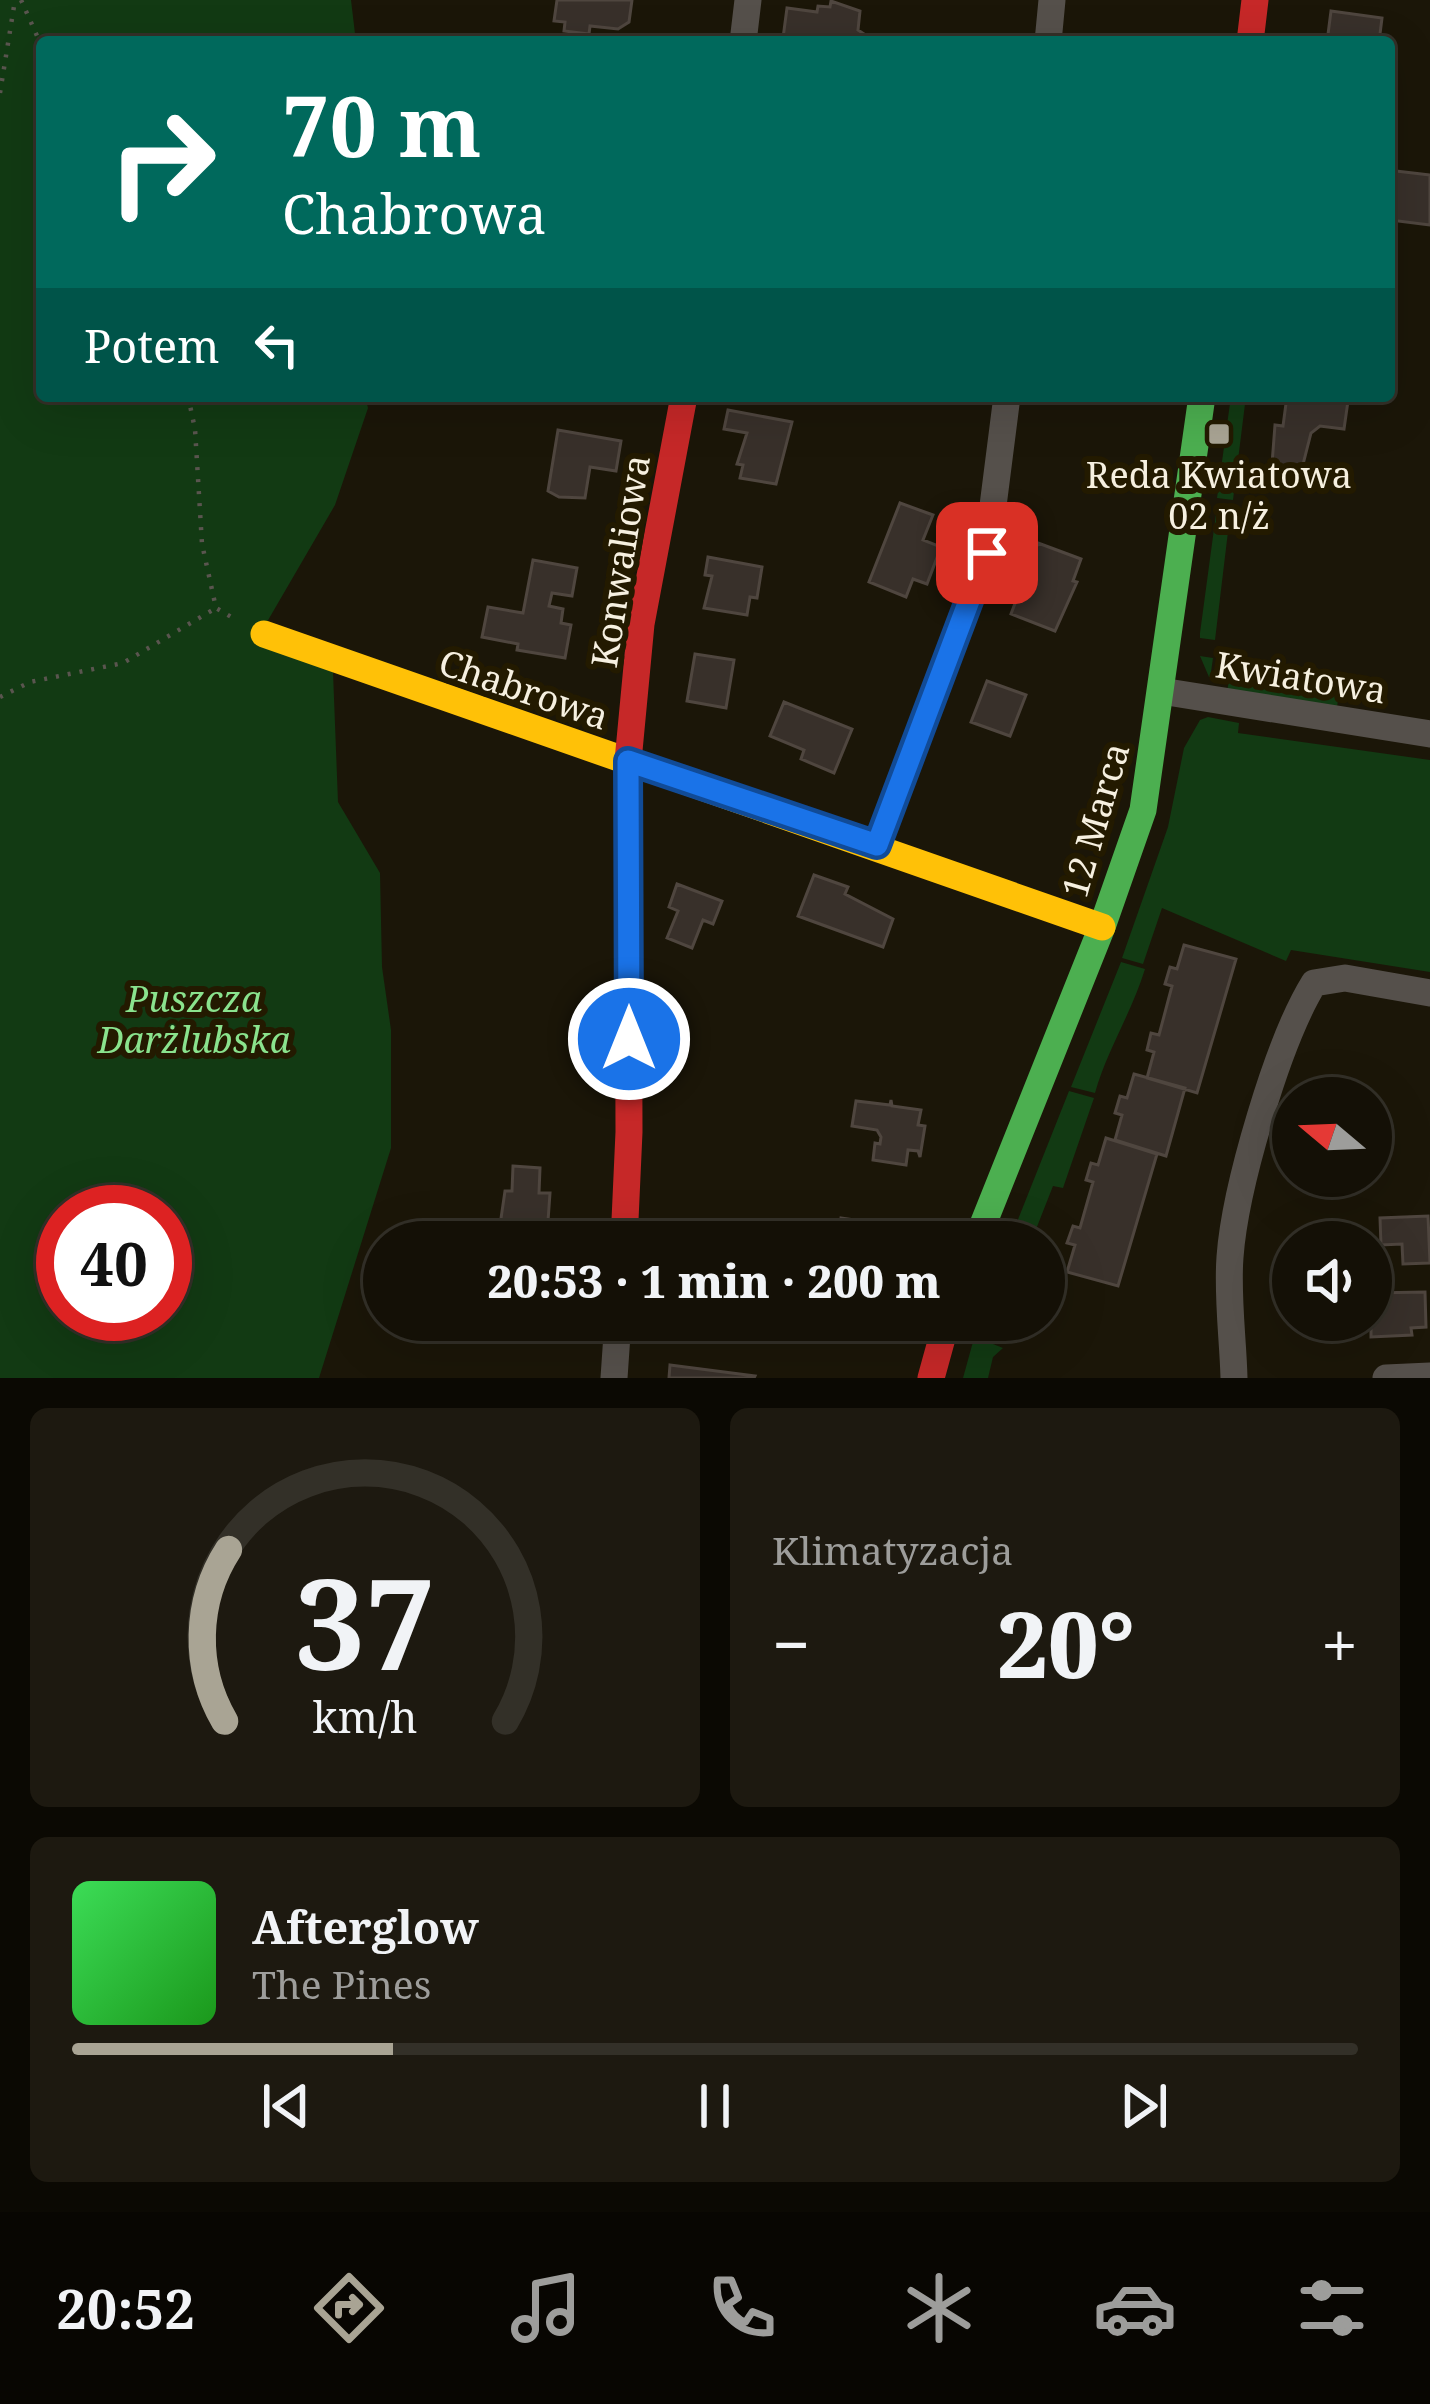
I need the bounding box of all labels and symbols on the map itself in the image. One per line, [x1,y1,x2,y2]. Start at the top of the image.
marker: Reda Kwiatowa 02 n/ż [1206,421,1232,447]
place label: Reda Kwiatowa 02 n/ż [1086,450,1352,540]
street label: Konwaliowa [579,451,661,671]
pin [936,502,1038,604]
street label: Chabrowa [433,637,615,741]
street label: Kwiatowa [1212,639,1390,715]
street label: 12 Marca [1050,737,1140,903]
park label: Puszcza Darżlubska [97,974,291,1064]
position arrow [566,976,692,1102]
north arrow [1272,1077,1392,1197]
speed limit sign: 40 [36,1185,192,1341]

